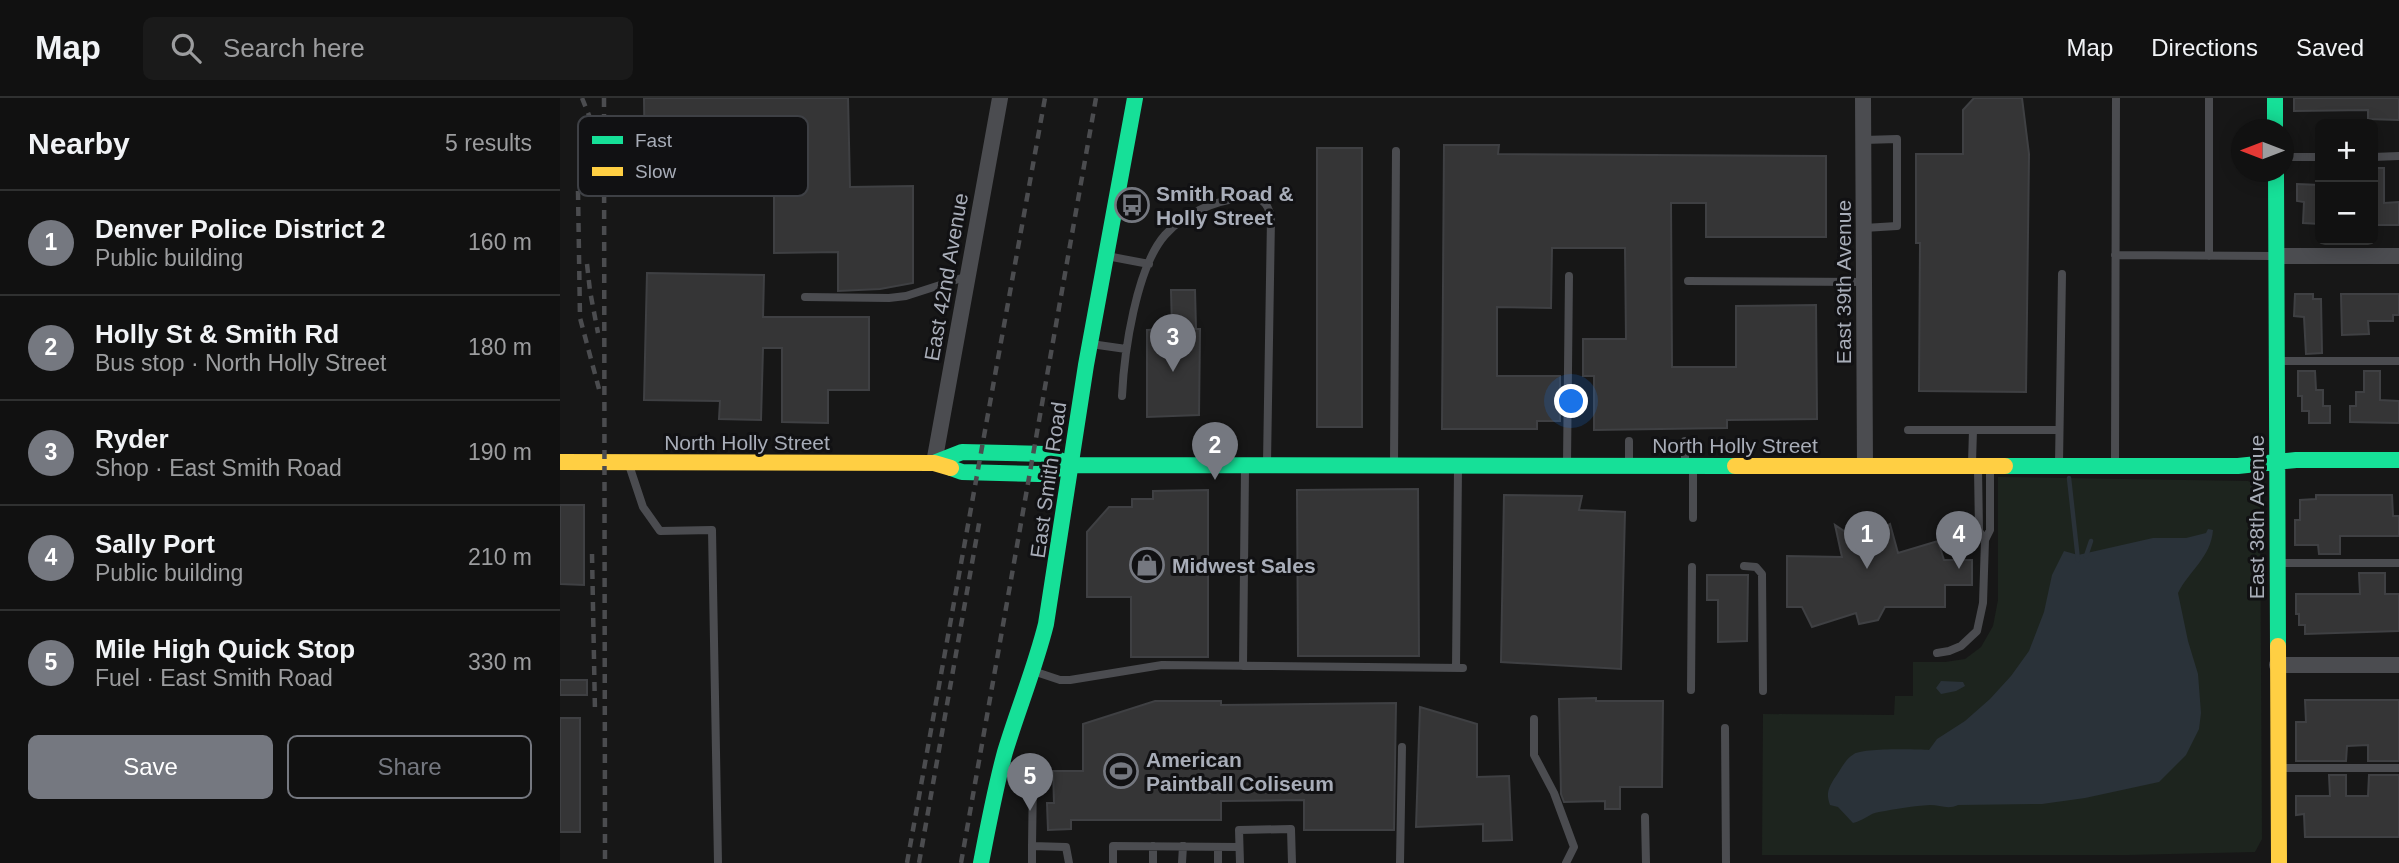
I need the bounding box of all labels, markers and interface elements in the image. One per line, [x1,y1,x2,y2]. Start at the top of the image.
search box [143,17,633,80]
text: Map [35,29,101,66]
icon: search [167,29,205,67]
text: Search here [223,33,365,63]
text: Map [2067,34,2113,61]
text: Directions [2151,34,2258,61]
text: Saved [2296,34,2364,61]
legend [578,116,808,196]
north arrow [2231,119,2294,182]
map controls [2315,119,2378,245]
button: + [2315,119,2378,182]
text: Nearby [28,127,130,160]
text: 5 results [445,130,532,156]
text: Fast [635,130,673,151]
text: Slow [635,161,676,182]
place label: Smith Road & Holly Street [1156,182,1294,229]
button: − [2315,182,2378,245]
bus stop icon: Smith Road & Holly Street [1113,186,1151,224]
street label: East 42nd Avenue [920,191,972,363]
street label: East 39th Avenue [1832,200,1855,364]
text: Denver Police District 2 [95,214,385,244]
text: 1 [45,229,57,255]
text: 160 m [468,229,532,255]
text: Public building [95,245,243,271]
pin: 3 [1150,314,1196,372]
text: Holly St & Smith Rd [95,319,339,349]
text: 2 [45,334,57,360]
text: 180 m [468,334,532,360]
text: Bus stop · North Holly Street [95,350,386,376]
your location [1554,384,1588,418]
street label: East Smith Road [1026,400,1070,560]
pin: 2 [1192,422,1238,480]
text: Ryder [95,424,169,454]
street label: North Holly Street [664,431,830,454]
street label: North Holly Street [1652,434,1818,457]
street label: East 38th Avenue [2245,435,2268,599]
text: 3 [45,439,57,465]
text: 190 m [468,439,532,465]
text: Shop · East Smith Road [95,455,342,481]
pin: 1 [1844,511,1890,569]
pin: 4 [1936,511,1982,569]
text: Sally Port [95,529,215,559]
text: 4 [45,544,57,570]
text: 210 m [468,544,532,570]
shop icon: Midwest Sales [1128,546,1166,584]
place label: Midwest Sales [1172,554,1316,577]
text: Public building [95,560,243,586]
text: Mile High Quick Stop [95,634,355,664]
text: 5 [45,649,57,675]
text: 330 m [468,649,532,675]
text: Fuel · East Smith Road [95,665,333,691]
button: Save [28,735,273,799]
button: Share [287,735,532,799]
place label: American Paintball Coliseum [1146,748,1334,795]
sports icon: American Paintball Coliseum [1102,752,1140,790]
pin: 5 [1007,753,1053,811]

